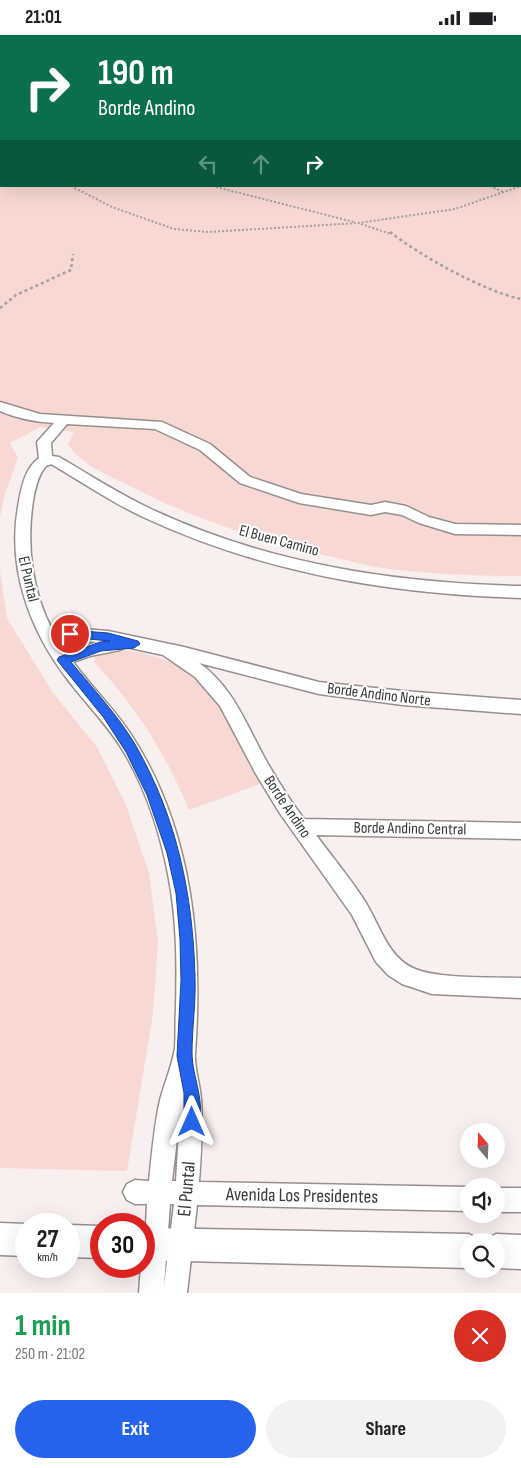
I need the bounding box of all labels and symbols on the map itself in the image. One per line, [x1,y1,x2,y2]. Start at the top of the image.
street label: El Buen Camino [237,521,321,561]
street label: El Puntal [14,554,42,604]
pin [49,613,91,655]
street label: Borde Andino Norte [326,679,432,711]
street label: Borde Andino [259,772,315,842]
street label: Borde Andino Central [353,819,467,839]
position arrow [165,1095,217,1147]
north arrow [460,1123,505,1167]
street label: El Puntal [173,1161,201,1217]
street label: Avenida Los Presidentes [225,1183,379,1209]
speed limit sign: 30 [90,1213,155,1278]

